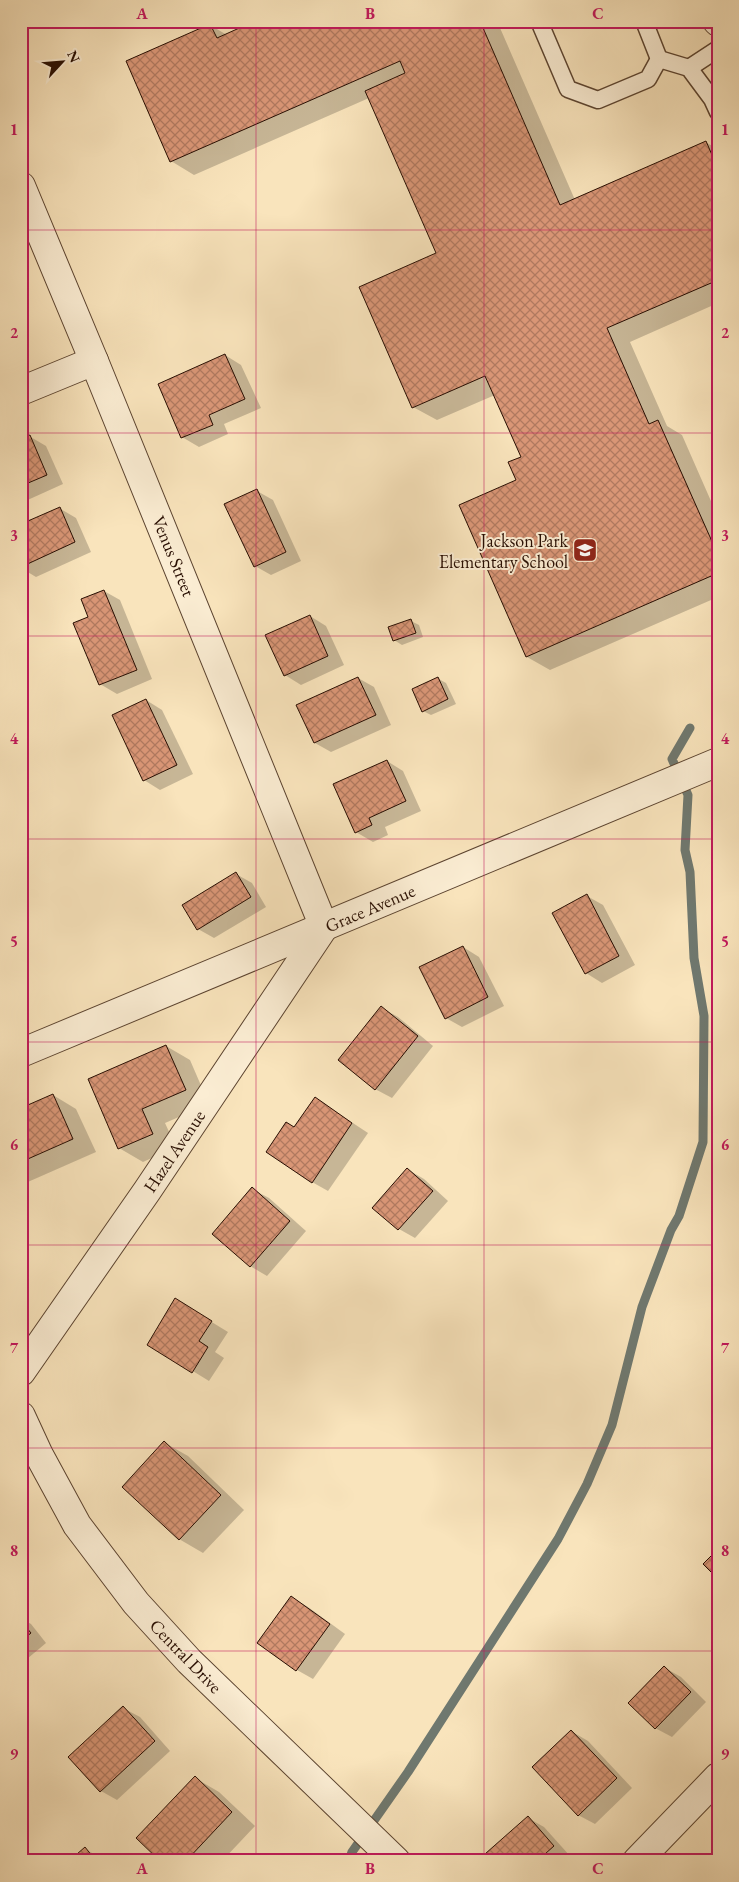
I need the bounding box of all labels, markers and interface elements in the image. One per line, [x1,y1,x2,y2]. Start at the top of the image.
text: A [135,3,148,24]
text: B [365,3,375,24]
text: C [592,3,604,24]
north arrow [38,38,88,88]
text: N [63,47,85,66]
text: 1 [10,119,18,140]
text: 1 [721,119,729,140]
text: 2 [10,322,19,343]
text: 2 [721,322,730,343]
street label: Venus Street [147,512,201,600]
text: 3 [10,525,18,546]
text: 3 [721,525,729,546]
place label: Jackson Park Elementary School [439,529,569,573]
school or university icon: Jackson Park Elementary School [572,537,598,563]
text: 4 [10,728,19,749]
text: 4 [721,728,730,749]
street label: Grace Avenue [322,879,418,937]
text: 5 [10,931,18,952]
text: 5 [721,931,729,952]
street label: Hazel Avenue [138,1105,210,1197]
text: 6 [10,1134,19,1155]
text: 6 [721,1134,730,1155]
text: 7 [10,1337,19,1358]
text: 7 [721,1337,730,1358]
text: 8 [10,1540,18,1561]
text: 8 [721,1540,729,1561]
street label: Central Drive [145,1614,227,1698]
text: 9 [10,1743,19,1764]
text: 9 [721,1743,730,1764]
text: A [135,1858,148,1879]
text: B [365,1858,375,1879]
text: C [592,1858,604,1879]

